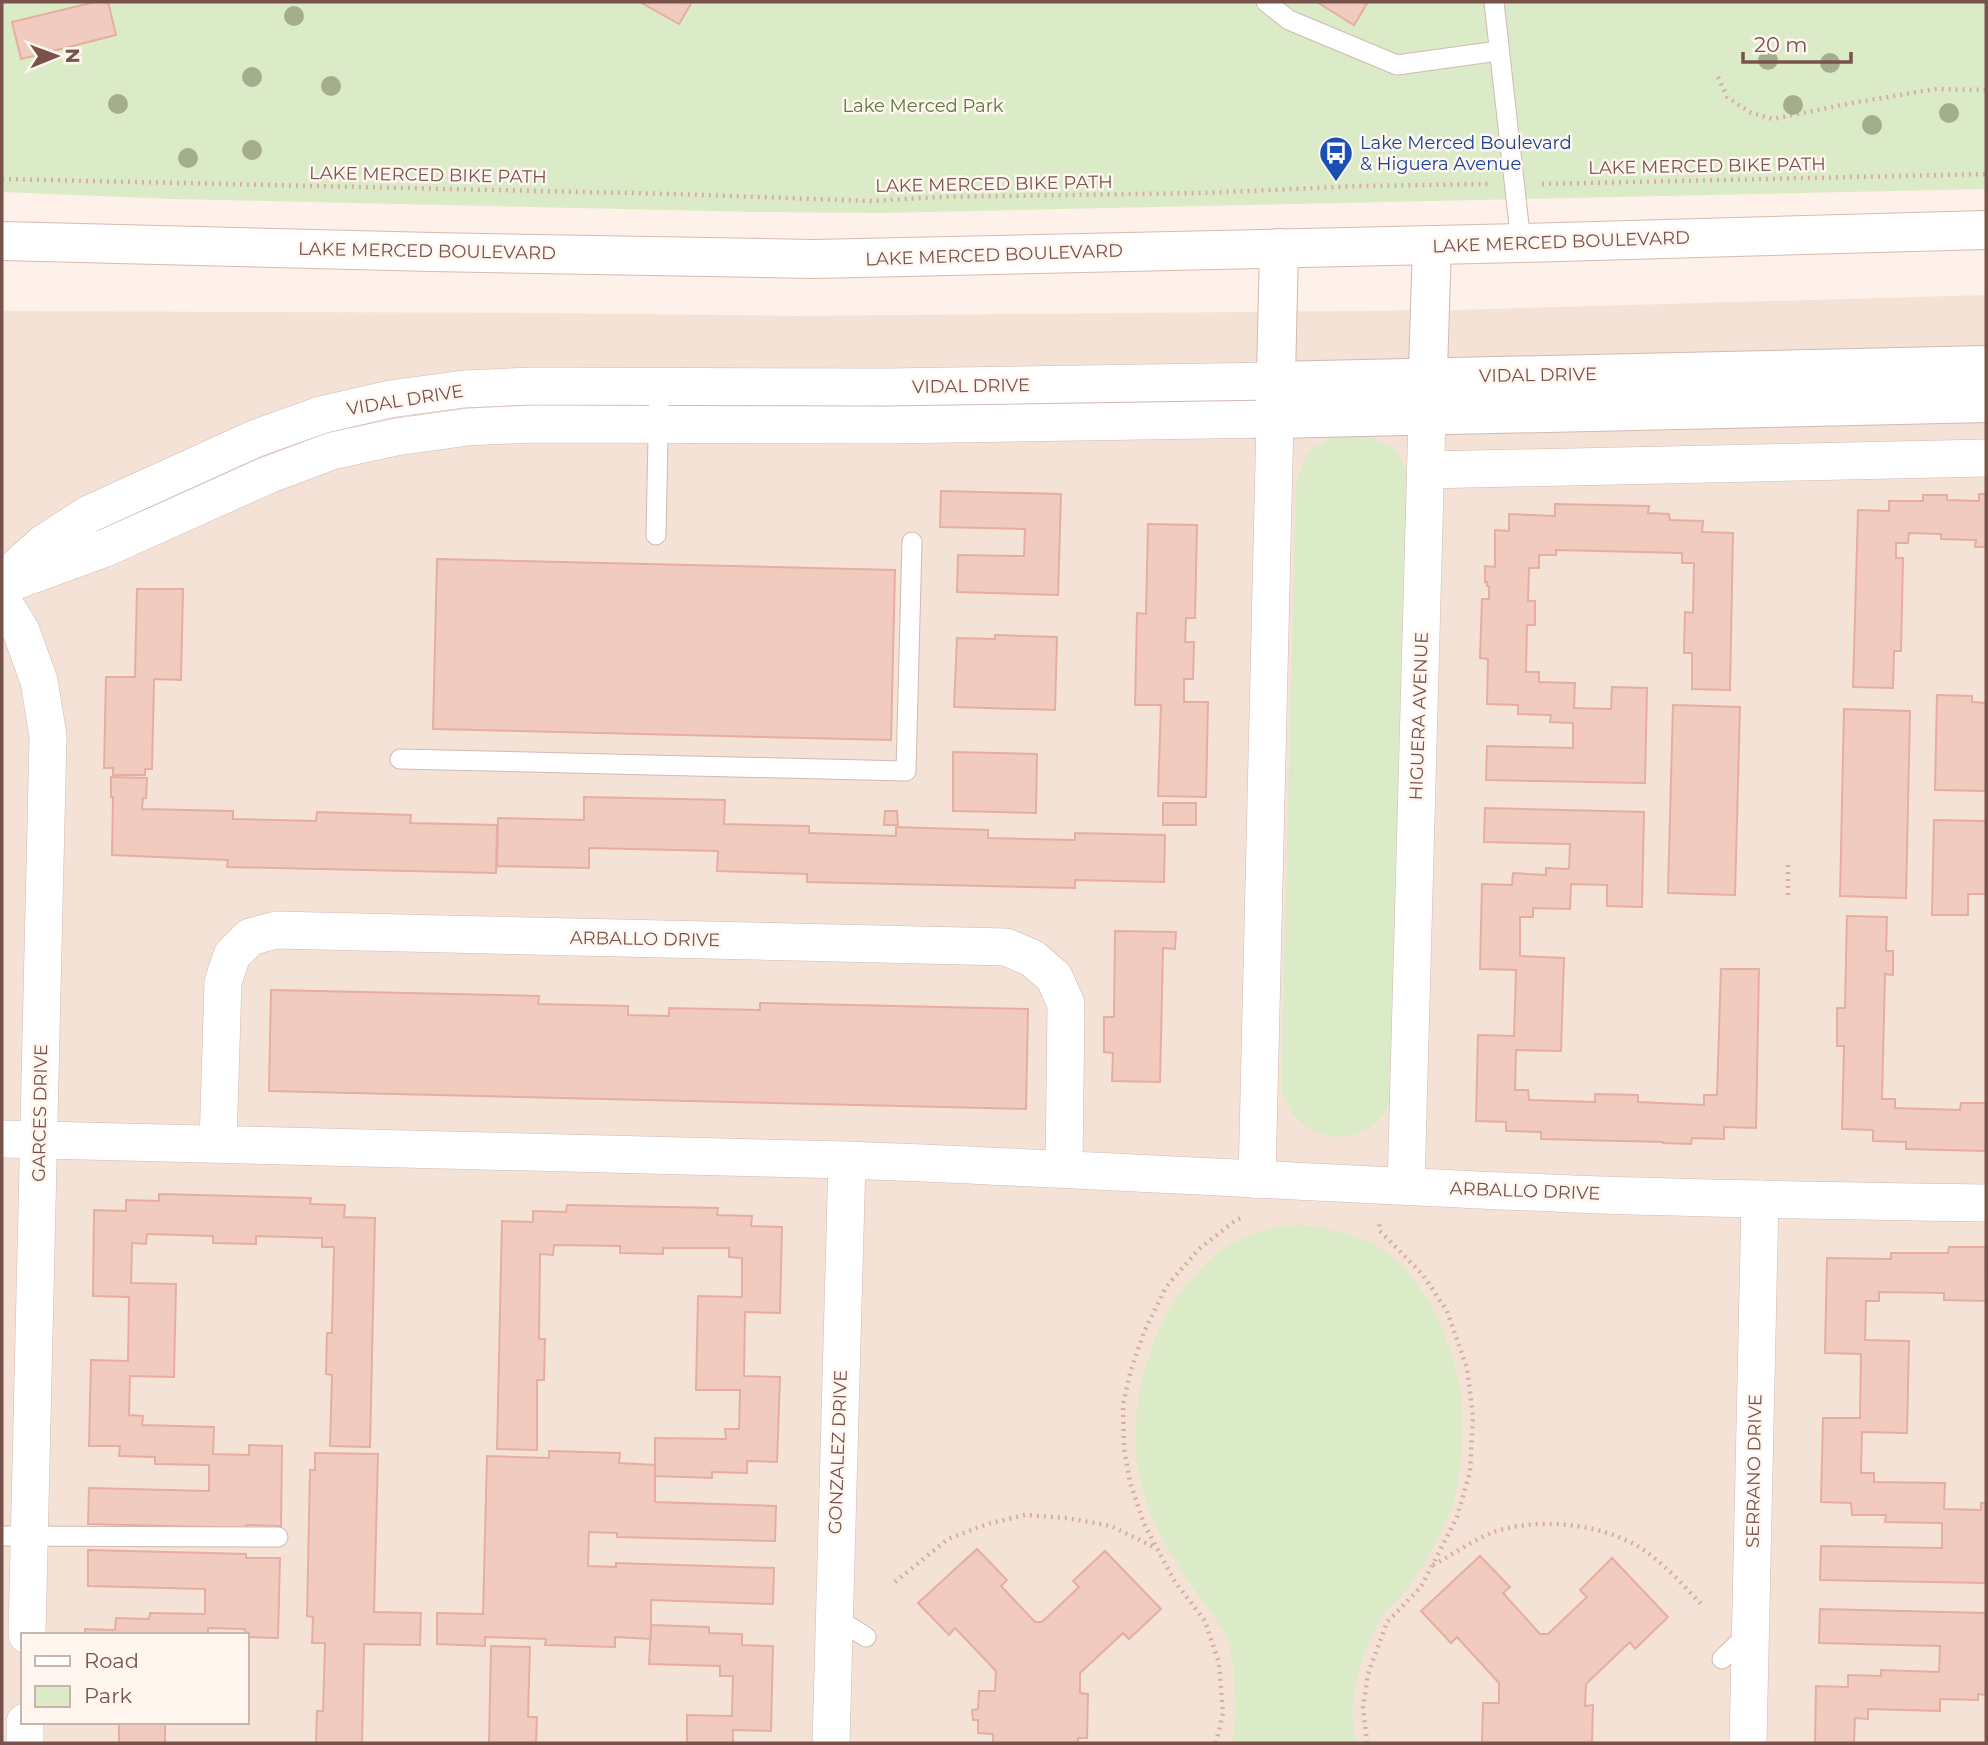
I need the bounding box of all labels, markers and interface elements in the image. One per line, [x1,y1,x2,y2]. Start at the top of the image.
north arrow [21,21,91,91]
scale bar [1743,21,1852,65]
text: 20 m [1754,32,1808,57]
text: N [61,48,84,64]
park label: Lake Merced Park [842,95,1004,117]
place label: Lake Merced Boulevard & Higuera Avenue [1360,132,1572,175]
bus stop icon: Lake Merced Boulevard & Higuera Avenue [1317,134,1355,183]
street label: LAKE MERCED BIKE PATH [1588,153,1826,179]
street label: LAKE MERCED BIKE PATH [309,162,547,188]
street label: LAKE MERCED BIKE PATH [875,171,1113,197]
street label: LAKE MERCED BOULEVARD [1432,227,1690,257]
street label: LAKE MERCED BOULEVARD [298,238,556,264]
street label: LAKE MERCED BOULEVARD [865,240,1123,270]
street label: VIDAL DRIVE [1479,363,1597,387]
street label: VIDAL DRIVE [912,374,1030,398]
street label: VIDAL DRIVE [345,380,465,420]
street label: HIGUERA AVENUE [1405,631,1433,801]
street label: ARBALLO DRIVE [570,927,720,951]
street label: GARCES DRIVE [28,1044,52,1182]
street label: ARBALLO DRIVE [1449,1177,1601,1205]
street label: GONZALEZ DRIVE [824,1369,852,1535]
street label: SERRANO DRIVE [1742,1394,1766,1548]
legend [21,1633,248,1724]
text: Road [84,1648,139,1673]
text: Park [84,1683,132,1708]

